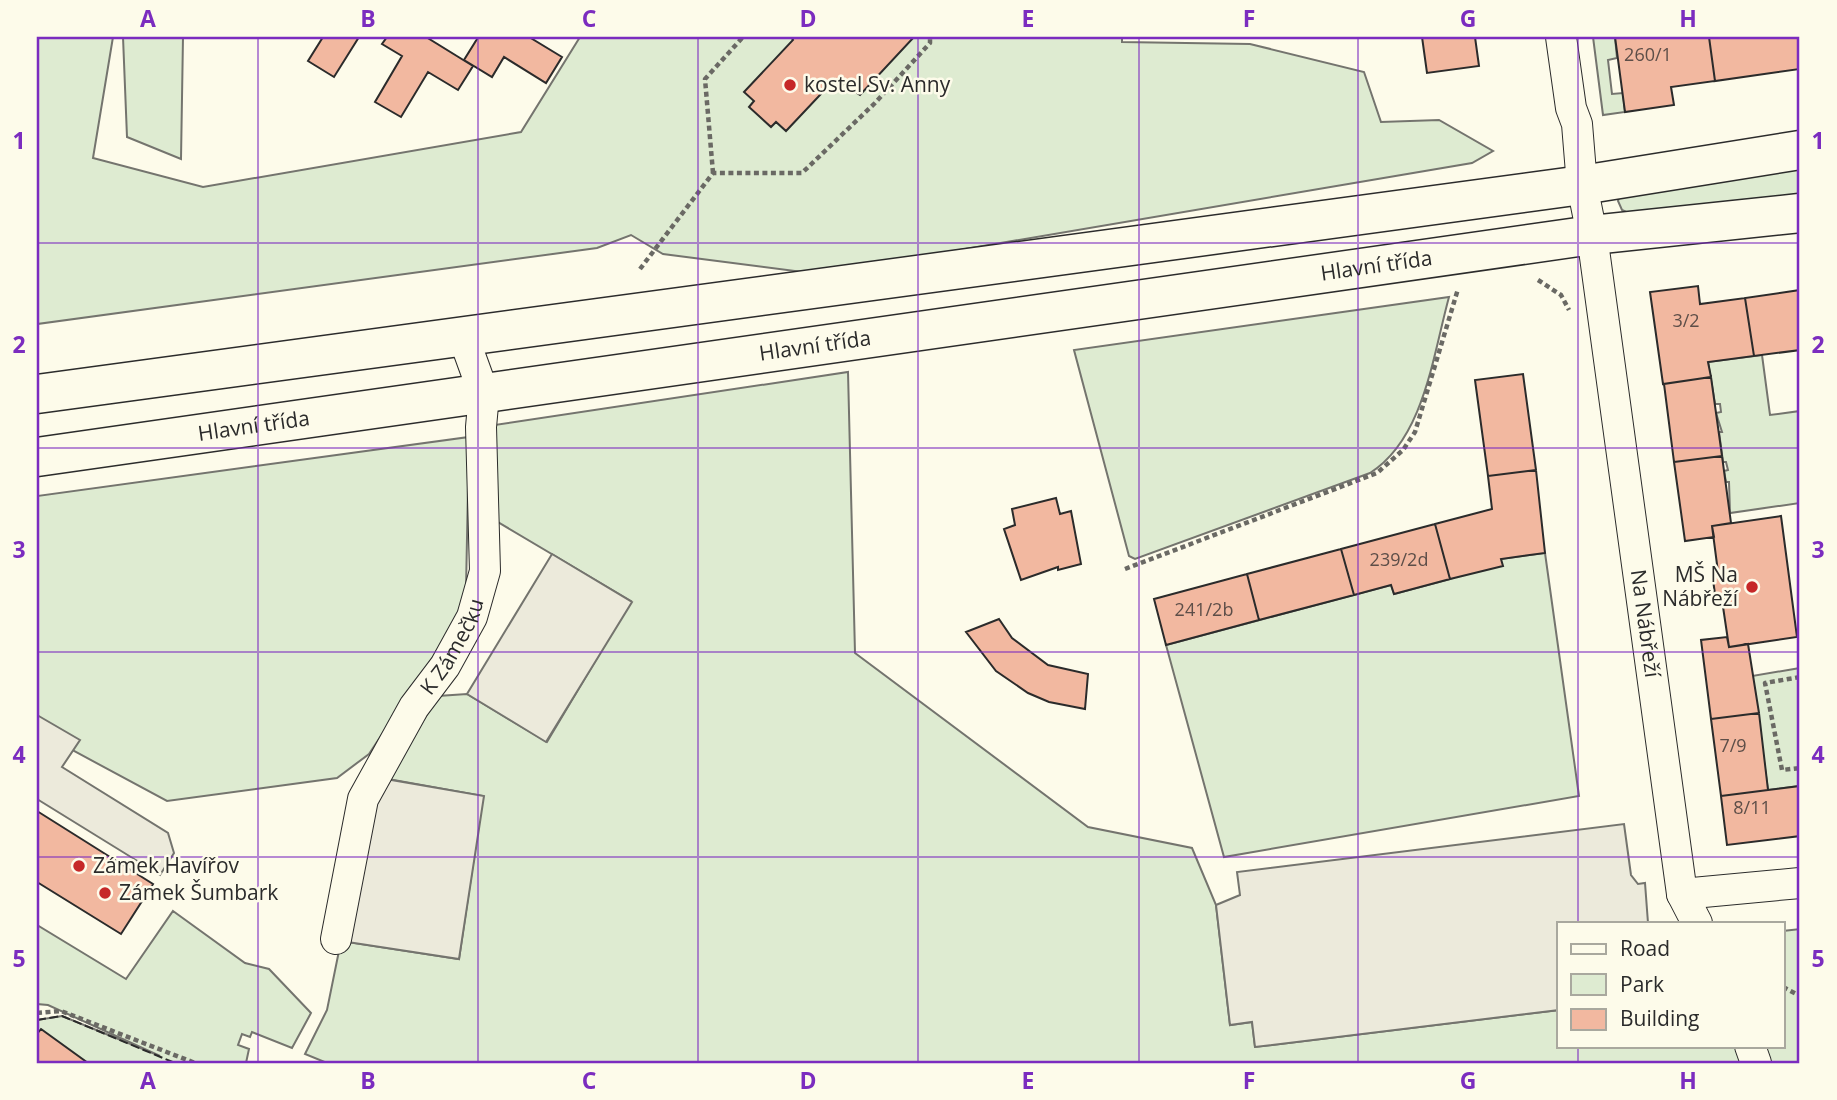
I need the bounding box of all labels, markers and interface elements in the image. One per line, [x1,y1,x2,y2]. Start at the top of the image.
text: A [140,2,156,34]
text: B [360,2,376,34]
text: C [582,2,596,34]
text: D [799,2,817,34]
text: E [1022,2,1034,34]
text: F [1243,2,1255,34]
text: G [1460,2,1476,34]
text: H [1679,2,1697,34]
house number: 260/1 [1624,42,1672,66]
place label: kostel Sv. Anny [804,70,951,98]
marker: kostel Sv. Anny [782,77,798,93]
text: 1 [12,124,26,156]
text: 1 [1811,124,1825,156]
street label: Hlavní třída [1319,243,1434,287]
house number: 3/2 [1672,308,1700,332]
street label: Hlavní třída [757,323,873,367]
text: 2 [12,328,26,360]
text: 2 [1811,328,1825,360]
street label: Hlavní třída [196,403,311,447]
text: 3 [12,533,26,565]
text: 3 [1811,533,1825,565]
house number: 239/2d [1370,547,1428,571]
place label: MŠ Na Nábřeží [1662,560,1739,612]
street label: Na Nábřeží [1625,567,1667,680]
marker: MŠ Na Nábřeží [1744,579,1760,595]
street label: K Zámečku [413,595,490,700]
house number: 241/2b [1175,597,1233,621]
house number: 7/9 [1719,733,1747,757]
text: 4 [12,738,26,770]
text: 4 [1811,738,1825,770]
house number: 8/11 [1733,795,1771,819]
place label: Zámek Havířov [93,851,240,879]
marker: Zámek Havířov [71,858,87,874]
place label: Zámek Šumbark [119,878,278,906]
marker: Zámek Šumbark [97,885,113,901]
legend [1557,922,1784,1048]
text: Road [1620,934,1670,962]
text: 5 [12,942,26,974]
text: 5 [1811,942,1825,974]
text: Park [1620,970,1664,998]
text: Building [1620,1004,1699,1032]
text: A [140,1064,156,1096]
text: B [360,1064,376,1096]
text: C [582,1064,596,1096]
text: D [799,1064,817,1096]
text: E [1022,1064,1034,1096]
text: F [1243,1064,1255,1096]
text: G [1460,1064,1476,1096]
text: H [1679,1064,1697,1096]

